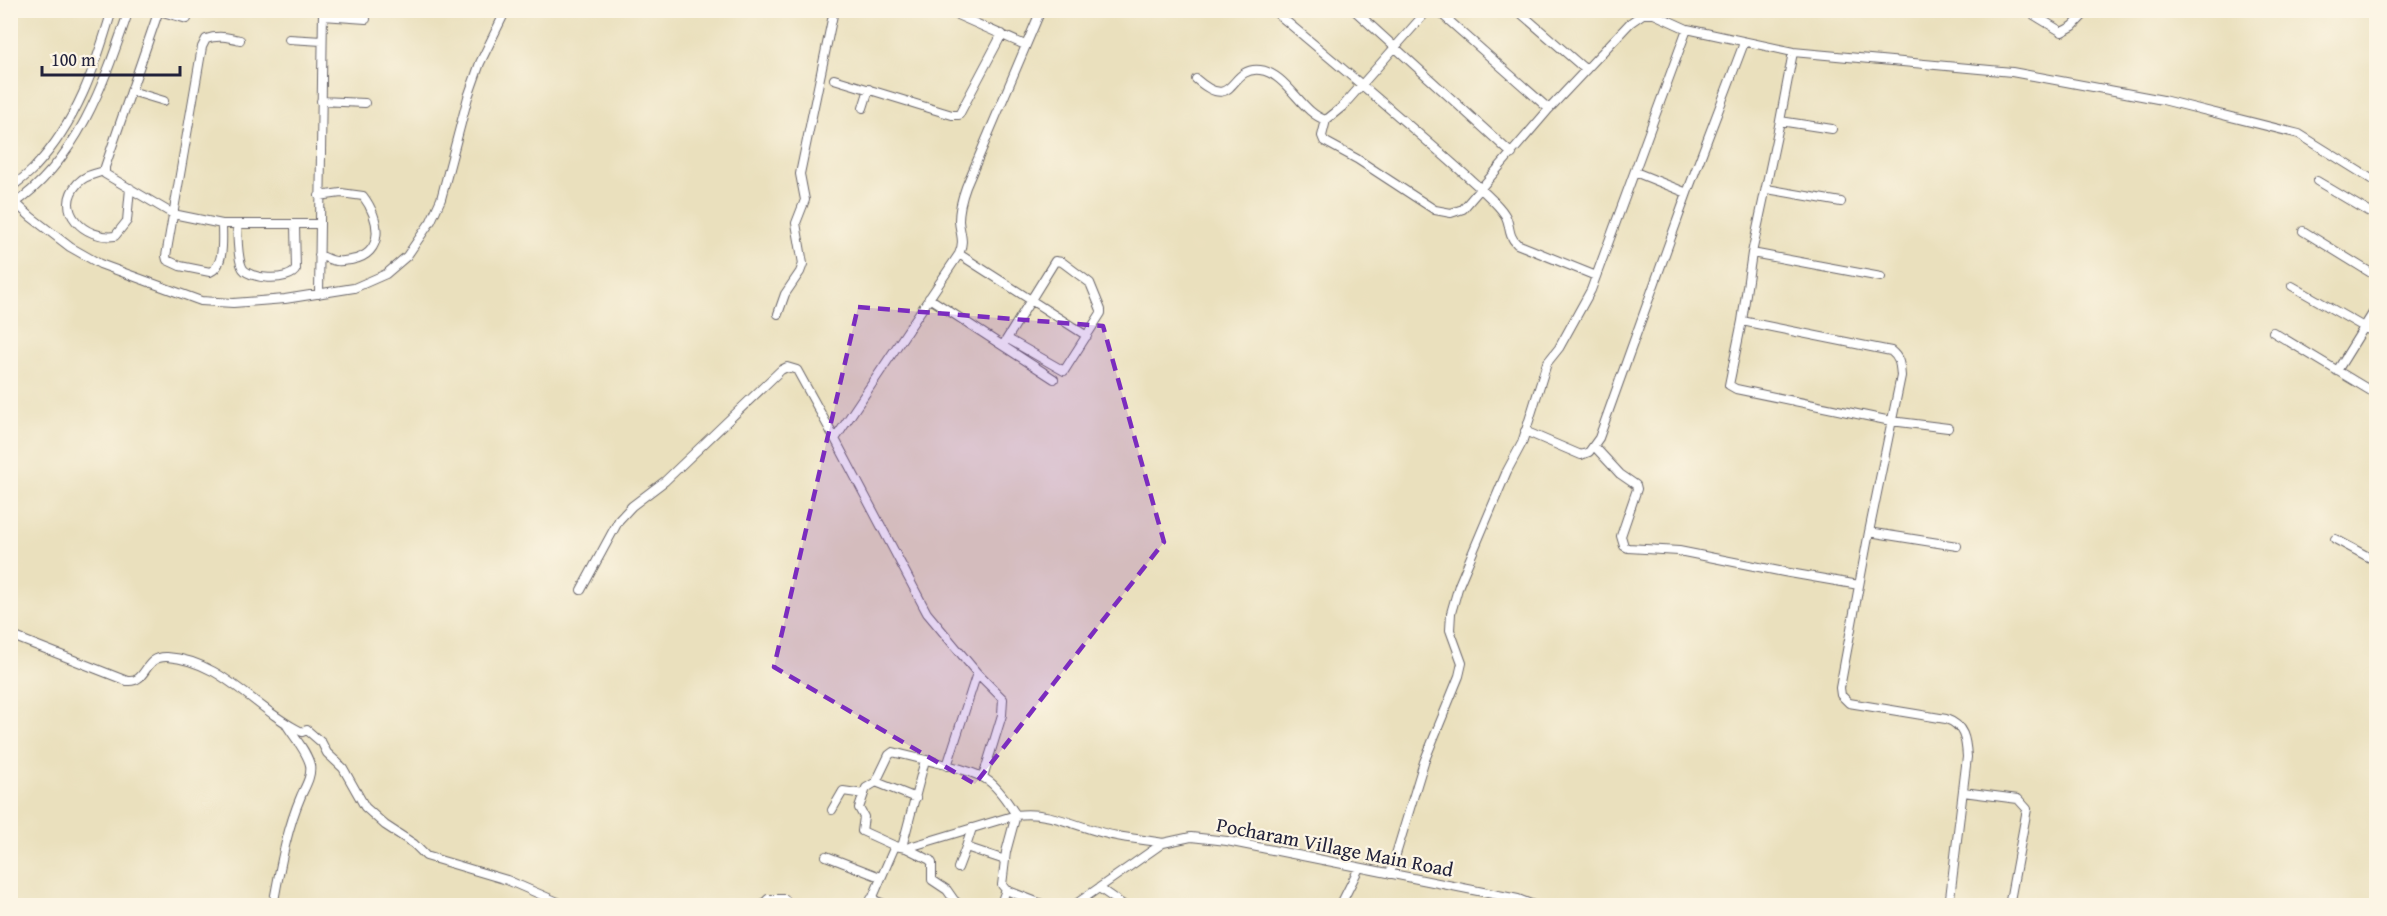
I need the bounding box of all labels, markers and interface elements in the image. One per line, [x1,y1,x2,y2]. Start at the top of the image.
scale bar [42,39,180,77]
text: 100 m [51,46,96,73]
street label: Pocharam Village Main Road [1214,809,1456,884]

